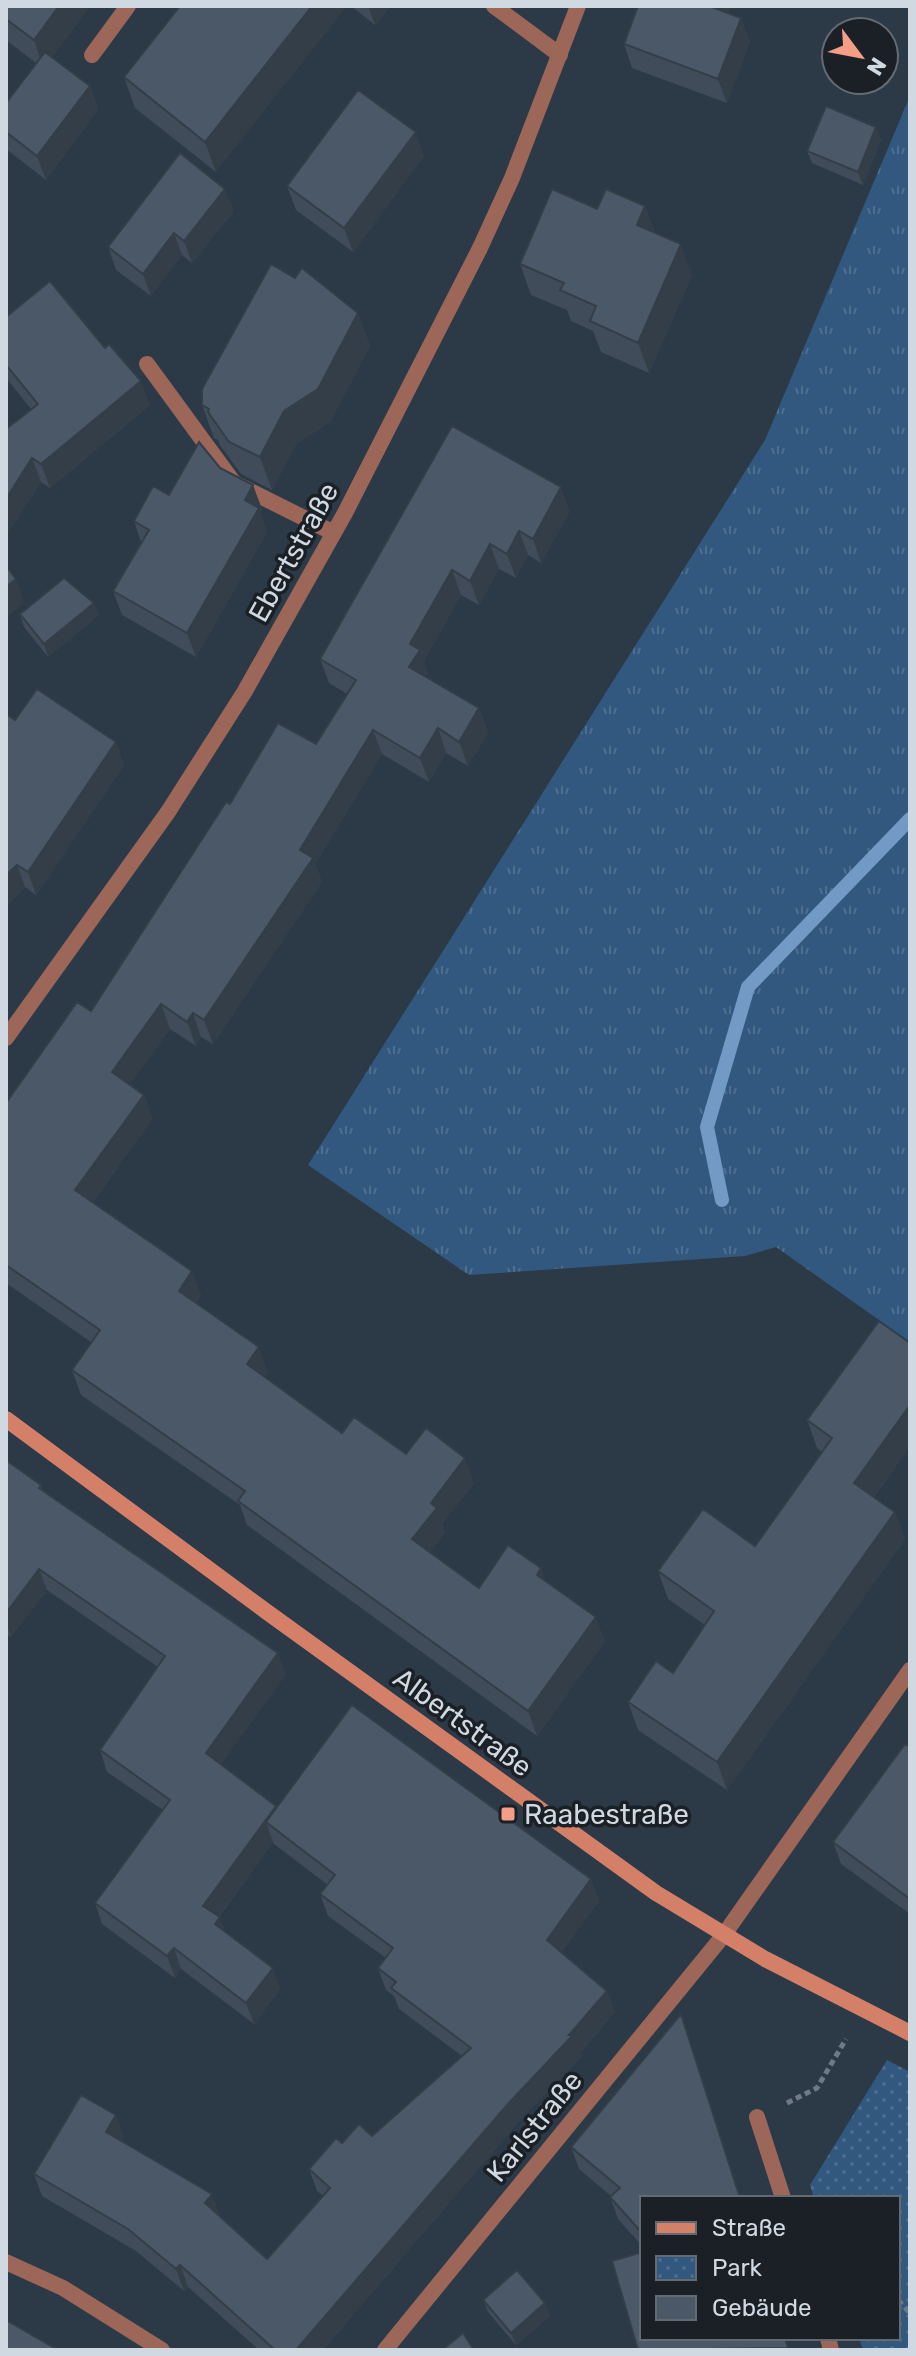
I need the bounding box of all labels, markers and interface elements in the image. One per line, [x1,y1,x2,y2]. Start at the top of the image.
north arrow [820,16,900,96]
text: N [861,52,892,80]
street label: Ebertstraße [242,477,345,628]
street label: Albertstraße [387,1661,538,1784]
place label: Raabestraße [524,1798,689,1831]
marker: Raabestraße [499,1805,517,1823]
street label: Karlstraße [480,2064,589,2188]
legend [640,2196,900,2340]
text: Straße [712,2214,786,2242]
text: Park [712,2254,763,2282]
text: Gebäude [712,2294,811,2322]

